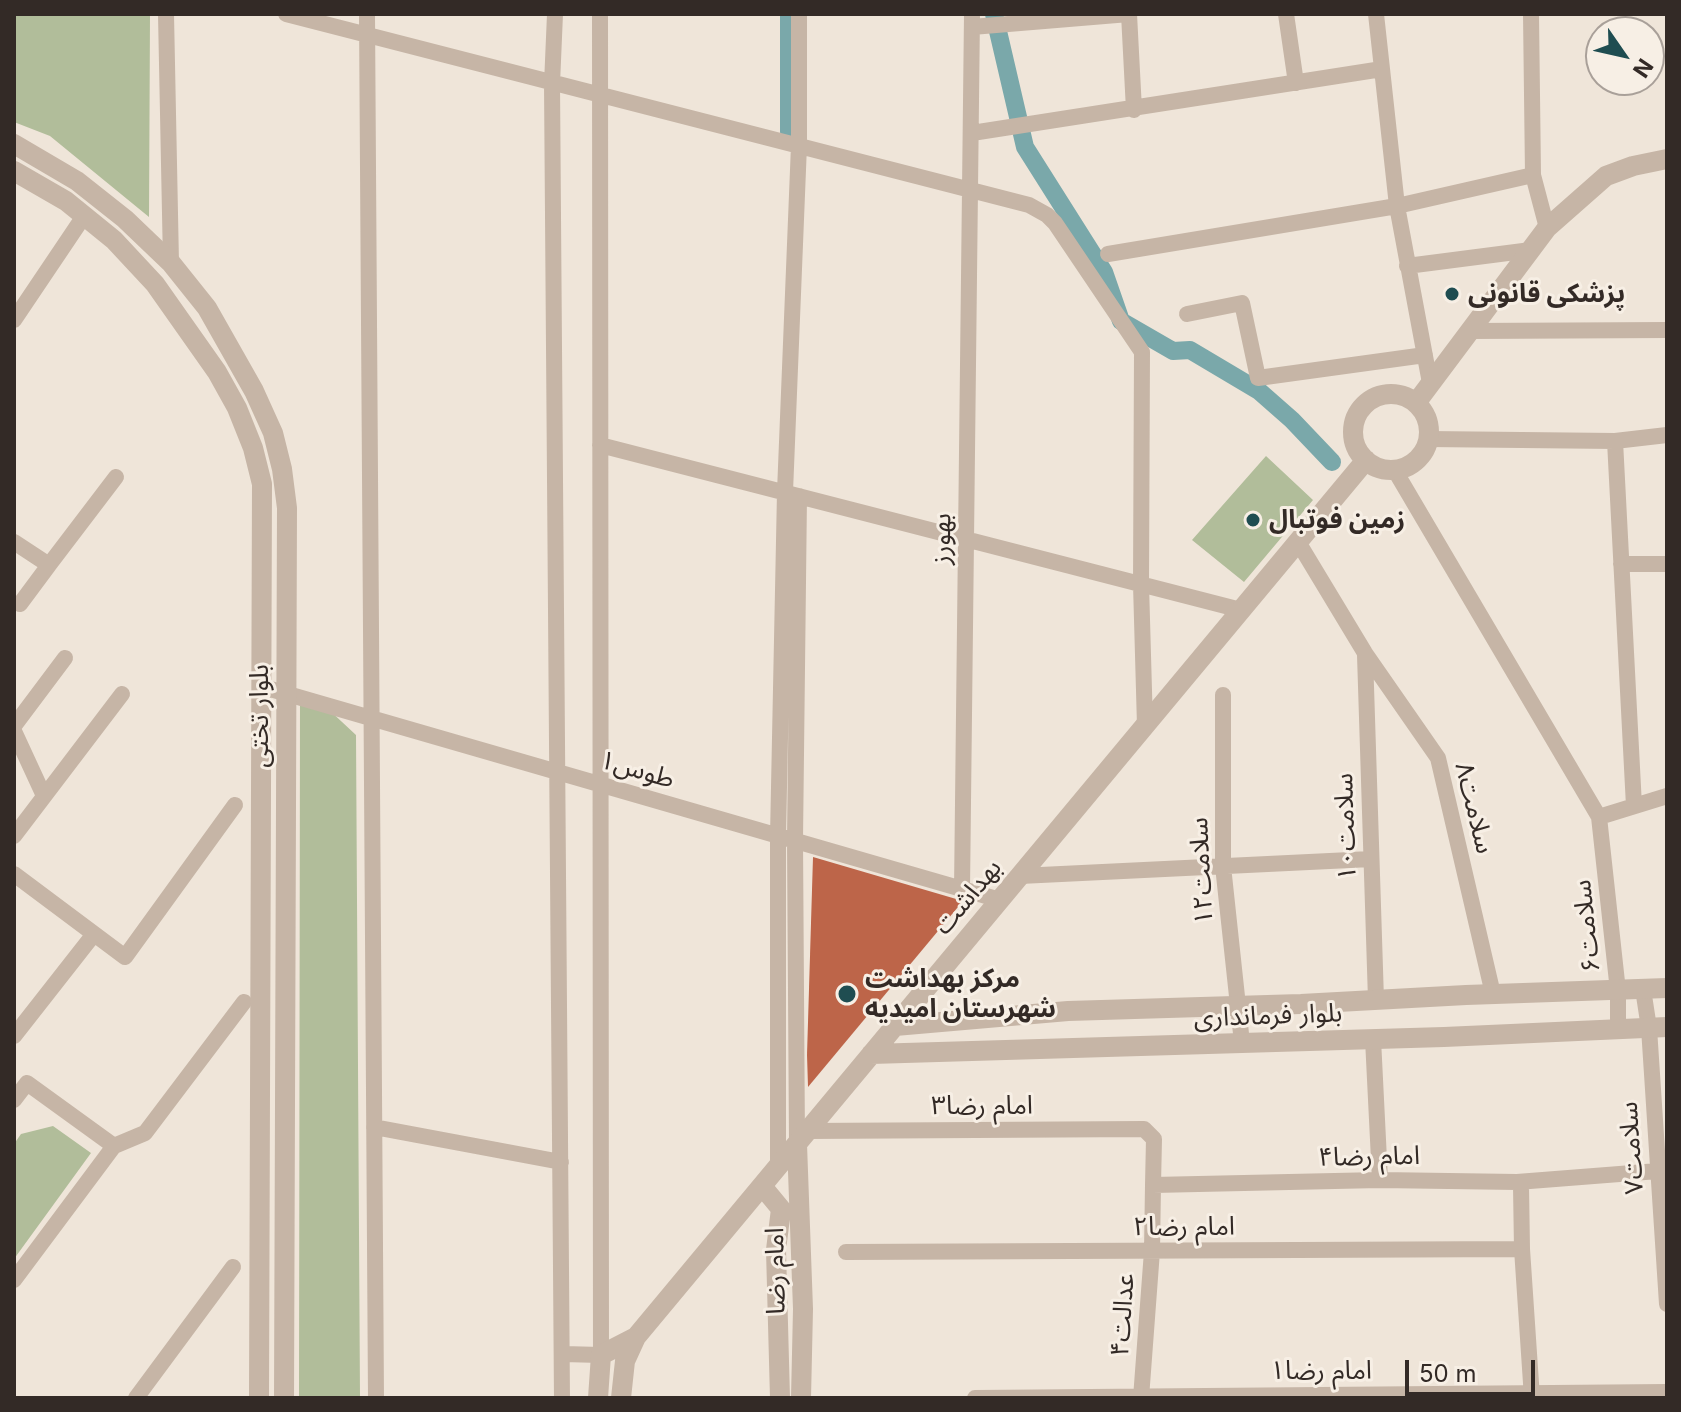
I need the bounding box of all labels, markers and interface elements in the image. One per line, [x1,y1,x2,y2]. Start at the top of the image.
north arrow [1585,16,1665,96]
text: N [1628,54,1659,83]
place label: پزشکی قانونی [1468,278,1625,310]
marker: پزشکی قانونی [1443,285,1461,303]
place label: زمین فوتبال [1269,504,1405,536]
marker: زمین فوتبال [1244,511,1262,529]
street label: بهورز [926,513,958,565]
street label: بلوار تختی [244,664,276,768]
street label: طوس۱ [596,745,678,795]
street label: سلامت۸ [1448,759,1500,857]
street label: سلامت۱۰ [1329,773,1363,881]
street label: سلامت۱۲ [1184,816,1220,926]
street label: بهداشت [927,853,1009,941]
street label: سلامت۶ [1567,878,1607,974]
place label: مرکز بهداشت شهرستان امیدیه [865,963,1056,1024]
marker: مرکز بهداشت شهرستان امیدیه [836,983,858,1005]
street label: بلوار فرمانداری [1193,998,1343,1034]
street label: امام رضا۳ [931,1090,1033,1122]
street label: سلامت۷ [1613,1101,1651,1195]
street label: امام رضا۴ [1318,1141,1420,1173]
street label: امام رضا۲ [1133,1211,1235,1243]
street label: امام رضا [760,1227,792,1315]
street label: عدالت۴ [1105,1272,1141,1358]
scale bar [1409,1344,1539,1394]
street label: امام رضا۱ [1270,1355,1372,1387]
text: 50 m [1419,1359,1477,1388]

